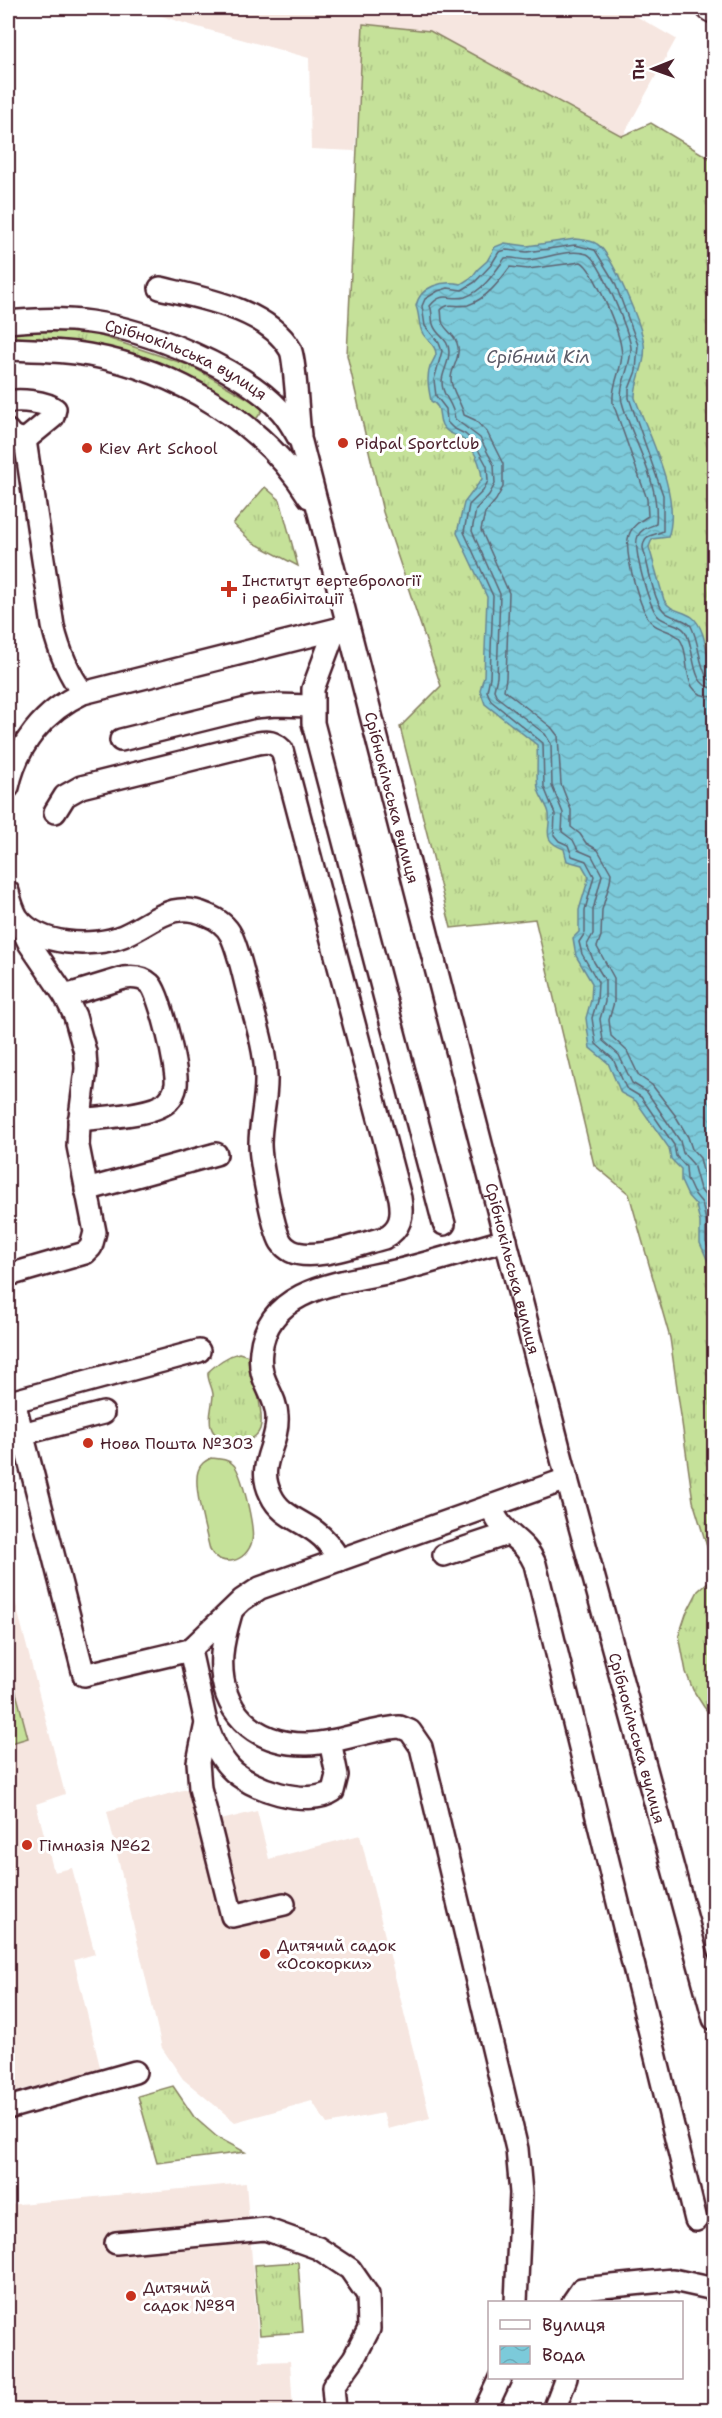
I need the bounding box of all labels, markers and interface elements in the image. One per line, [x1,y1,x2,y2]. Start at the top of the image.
north arrow [623,39,683,99]
text: Пн [628,59,649,80]
street label: Срібнокільська вулиця [103,314,272,404]
water label: Срібний Кіл [486,345,590,369]
place label: Pidpal Sportclub [355,433,479,454]
marker: Pidpal Sportclub [336,436,350,450]
place label: Kiev Art School [99,438,218,459]
marker: Kiev Art School [80,441,94,455]
place label: Інститут вертебрології і реабілітації [242,570,421,609]
marker: Інститут вертебрології і реабілітації [220,580,238,598]
street label: Срібнокільська вулиця [360,710,424,886]
street label: Срібнокільська вулиця [481,1180,545,1356]
place label: Нова Пошта №303 [100,1433,254,1454]
marker: Нова Пошта №303 [81,1436,95,1450]
street label: Срібнокільська вулиця [604,1650,671,1826]
place label: Гімназія №62 [39,1835,151,1856]
marker: Гімназія №62 [20,1838,34,1852]
place label: Дитячий садок «Осокорки» [277,1935,396,1974]
marker: Дитячий садок «Осокорки» [258,1947,272,1961]
place label: Дитячий садок №89 [143,2277,235,2316]
marker: Дитячий садок №89 [124,2289,138,2303]
legend [488,2301,683,2379]
text: Вулиця [542,2313,606,2337]
text: Вода [542,2343,585,2367]

